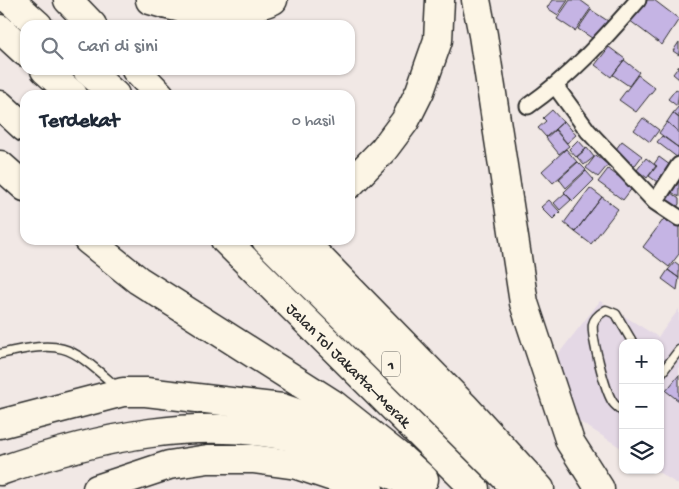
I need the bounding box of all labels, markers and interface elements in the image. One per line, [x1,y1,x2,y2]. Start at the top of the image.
search box [20,20,355,75]
icon: search [38,34,66,62]
text: Cari di sini [78,36,158,59]
text: Terdekat [40,110,119,135]
text: 0 hasil [292,113,335,132]
street label: Jalan Tol Jakarta–Merak [281,301,415,434]
map controls [619,339,664,474]
button: + [619,339,664,384]
road number: 1 [382,352,400,376]
button: − [619,384,664,429]
button: layers [619,429,664,474]

